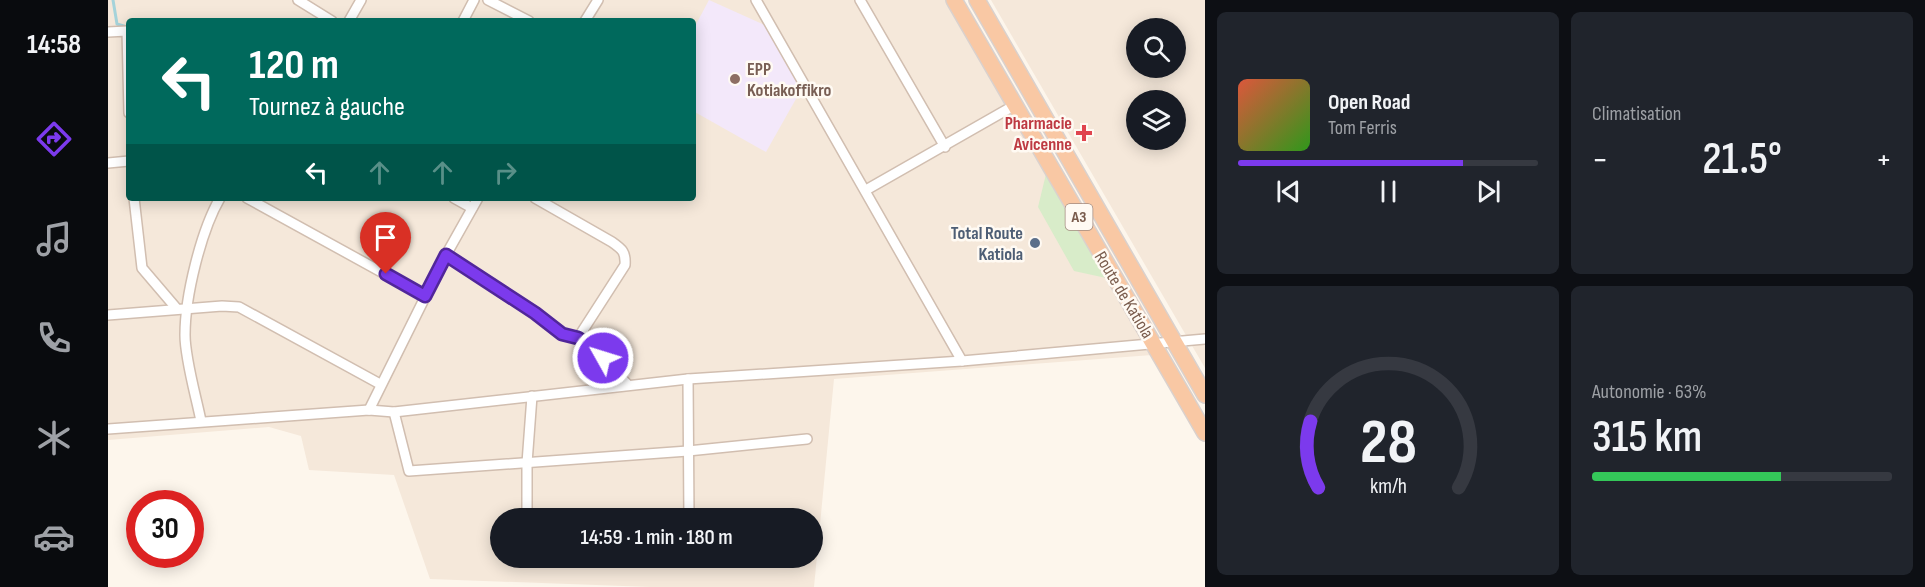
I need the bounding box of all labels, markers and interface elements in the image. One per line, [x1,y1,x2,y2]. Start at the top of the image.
map controls [1126,18,1186,150]
button: search [1126,18,1186,78]
text: 14:58 [27,29,81,61]
text: 120 m [249,40,339,91]
icon: left [150,42,228,120]
place label: EPP Kotiakoffikro [747,59,832,101]
marker: EPP Kotiakoffikro [728,72,742,86]
text: Open Road [1328,89,1410,116]
button: layers [1126,90,1186,150]
text: Tournez à gauche [249,91,405,123]
text: Climatisation [1592,102,1681,126]
place label: Pharmacie Avicenne [1005,113,1072,155]
text: Tom Ferris [1328,116,1397,140]
icon: directions [33,118,75,160]
marker: Pharmacie Avicenne [1077,126,1091,140]
text: 21.5° [1702,132,1782,187]
text: − [1592,140,1608,180]
text: + [1876,140,1892,180]
icon: left [300,156,333,189]
icon: ahead [363,156,396,189]
icon: ahead [426,156,459,189]
icon: right [489,156,522,189]
icon: previous [1272,175,1305,208]
icon: pause [1372,175,1405,208]
icon: next [1472,175,1505,208]
road number: A3 [1066,204,1092,230]
pin [360,212,411,274]
icon: music [33,218,75,260]
icon: arrive [369,221,402,254]
place label: Total Route Katiola [951,223,1023,265]
marker: Total Route Katiola [1028,236,1042,250]
street label: Route de Katiola [1090,248,1158,342]
icon: phone [33,317,75,359]
position arrow [571,326,635,390]
text: Autonomie · 63% [1592,380,1707,404]
text: 28 [1360,406,1416,481]
text: 315 km [1592,410,1702,465]
icon: climate [33,417,75,459]
text: km/h [1369,474,1407,499]
speed limit sign: 30 [126,490,204,568]
icon: car [33,516,75,558]
text: 14:59 · 1 min · 180 m [580,524,733,551]

